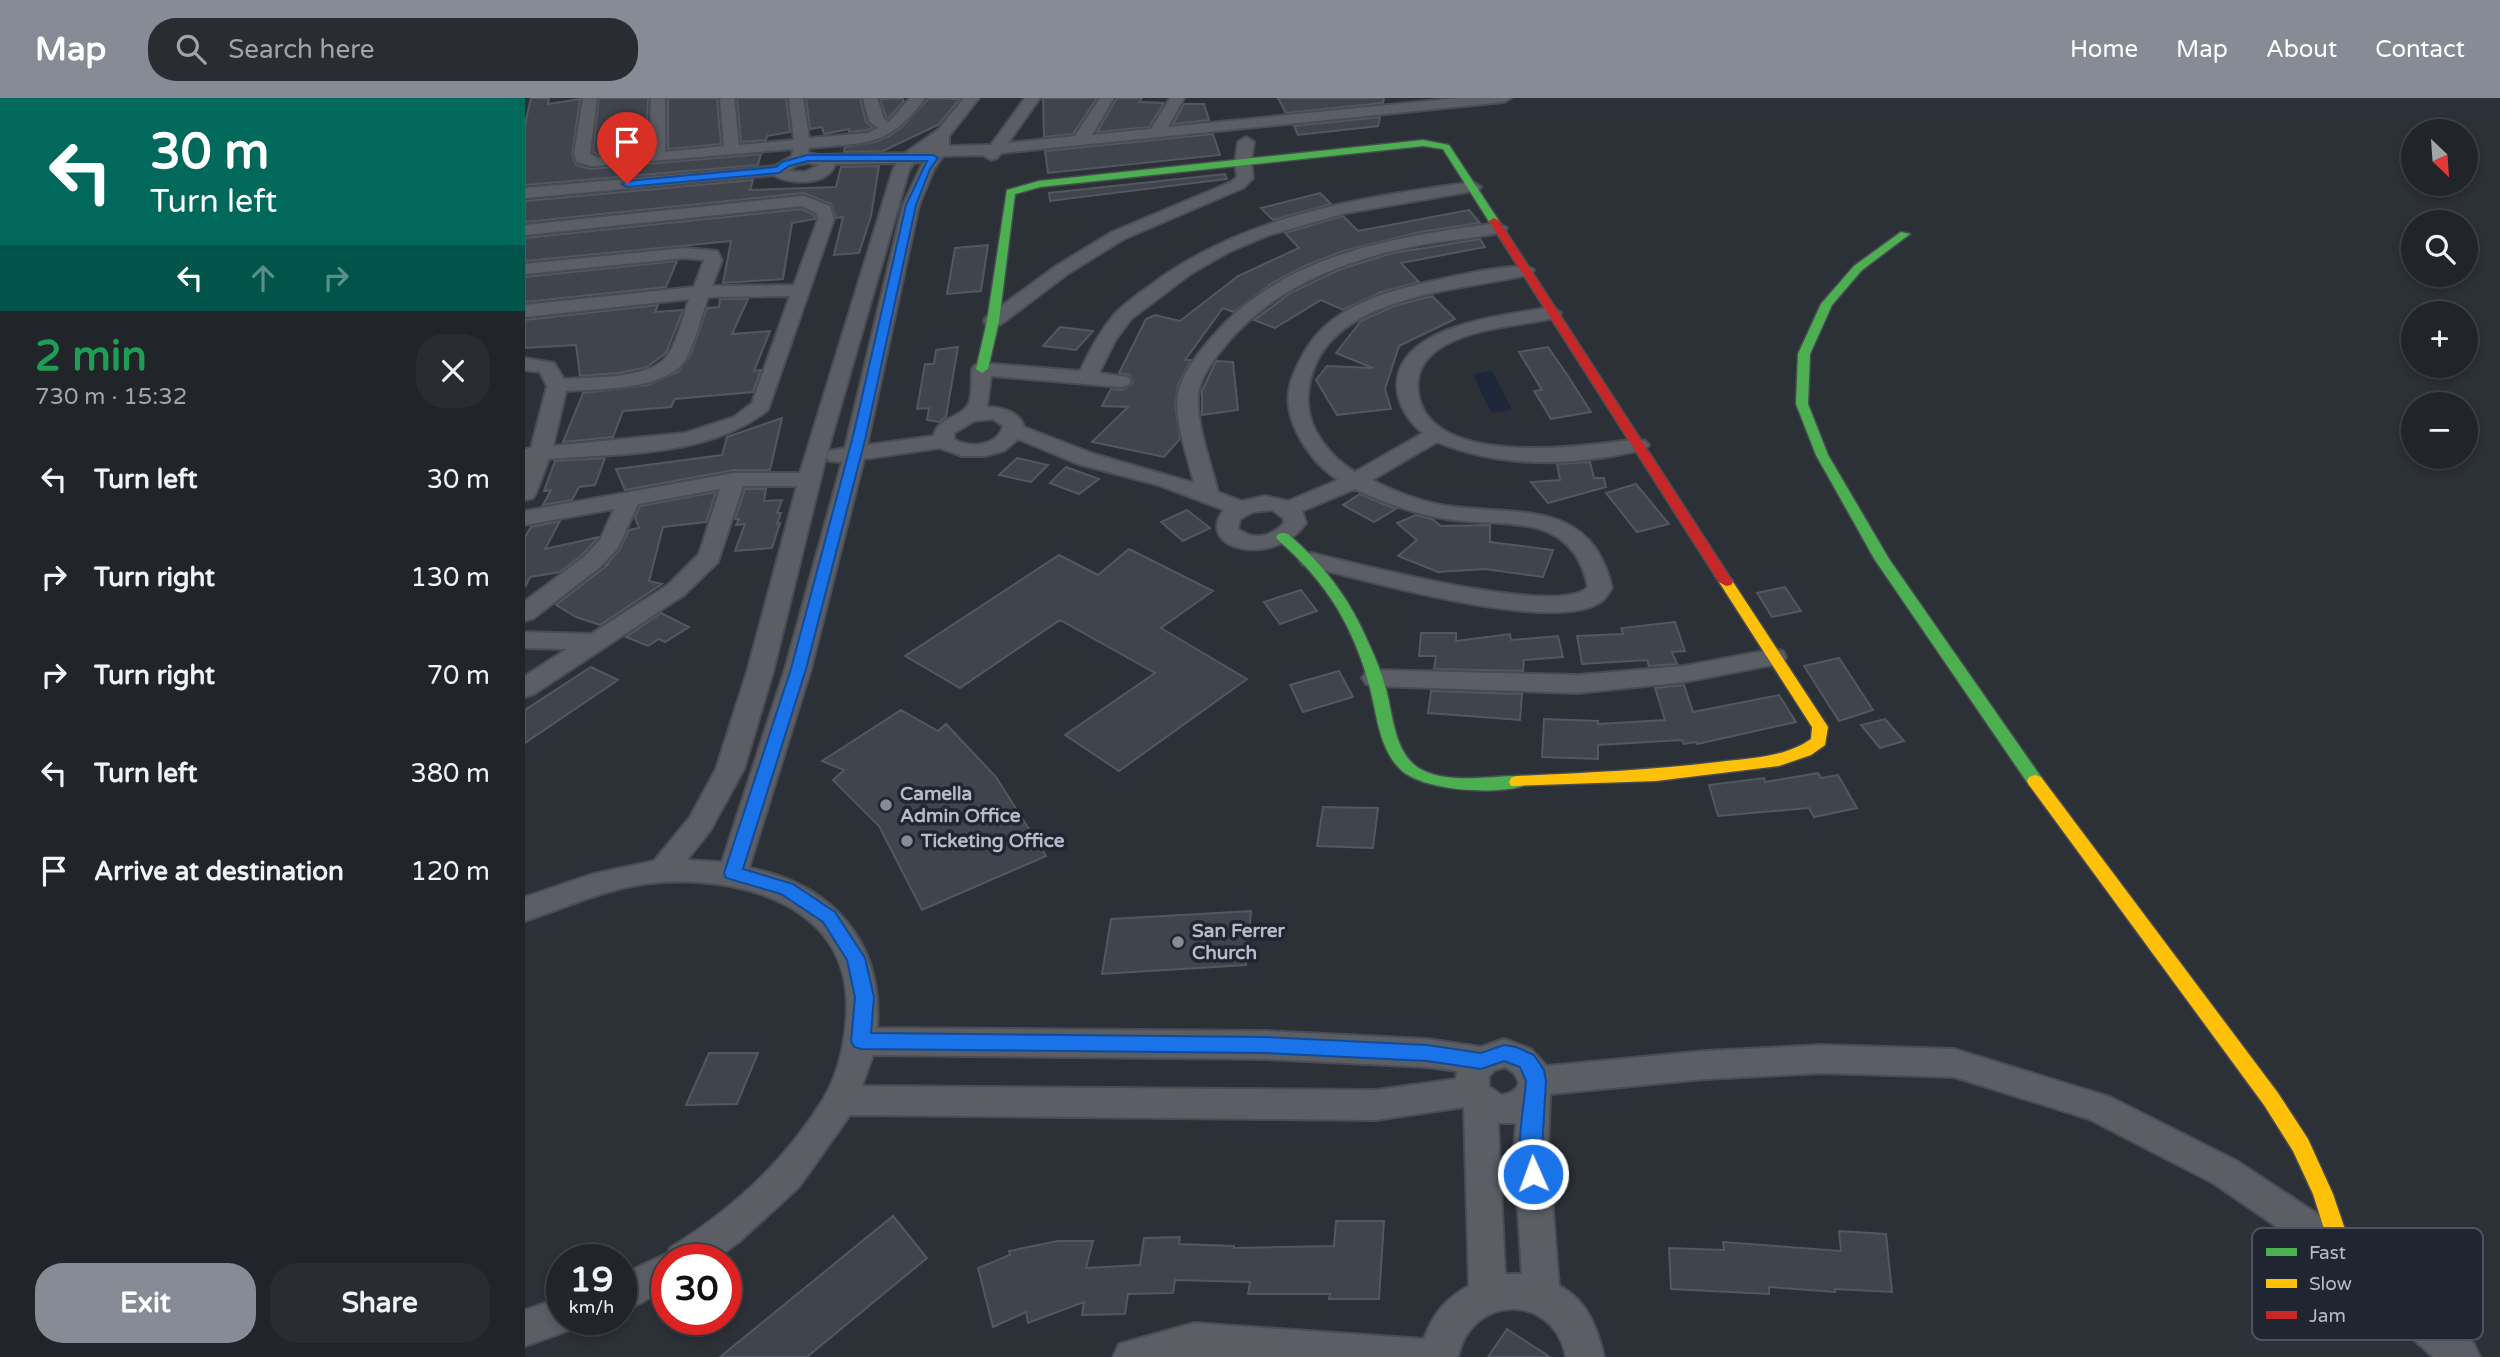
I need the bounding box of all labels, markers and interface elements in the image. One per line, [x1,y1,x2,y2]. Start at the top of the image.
search box [148,18,638,81]
text: Map [35,30,106,69]
icon: search [172,30,210,68]
text: Search here [228,34,374,65]
text: Home [2070,35,2138,64]
text: Map [2176,35,2228,64]
text: About [2266,35,2337,64]
text: Contact [2375,35,2465,64]
pin [597,112,657,184]
north arrow [2401,119,2478,196]
map controls [2401,119,2478,469]
text: 30 m [150,123,269,182]
icon: arrive [608,123,646,161]
icon: left [35,126,126,217]
text: Turn left [150,183,277,221]
button: search [2401,210,2478,287]
icon: left [171,259,209,297]
icon: ahead [244,259,282,297]
icon: right [317,259,355,297]
button: + [2401,301,2478,378]
text: 2 min [35,331,147,382]
button: close [416,334,490,408]
text: 730 m · 15:32 [35,383,187,411]
button: − [2401,392,2478,469]
icon: left [35,460,73,498]
text: Turn left [94,464,197,495]
text: 30 m [427,464,490,495]
icon: right [35,558,73,596]
text: Turn right [94,562,215,593]
text: 130 m [410,562,490,593]
icon: right [35,656,73,694]
text: Turn right [94,660,215,691]
text: 70 m [427,660,490,691]
icon: left [35,754,73,792]
text: Turn left [94,758,197,789]
text: 380 m [410,758,490,789]
place label: Camella Admin Office [900,783,1021,827]
marker: Camella Admin Office [878,797,894,813]
place label: Ticketing Office [920,830,1065,853]
marker: Ticketing Office [899,833,915,849]
icon: arrive [35,852,73,890]
text: Arrive at destination [94,856,344,887]
text: 120 m [410,856,490,887]
place label: San Ferrer Church [1192,920,1285,964]
marker: San Ferrer Church [1170,934,1186,950]
position arrow [1496,1137,1570,1211]
legend [2252,1228,2483,1340]
text: Fast [2309,1242,2346,1264]
speed limit sign: 30 [651,1244,742,1335]
text: 19 [570,1259,613,1301]
button: Exit [35,1263,256,1343]
button: Share [270,1263,490,1343]
text: Slow [2309,1273,2352,1295]
text: km/h [569,1296,614,1318]
text: Jam [2309,1305,2346,1327]

